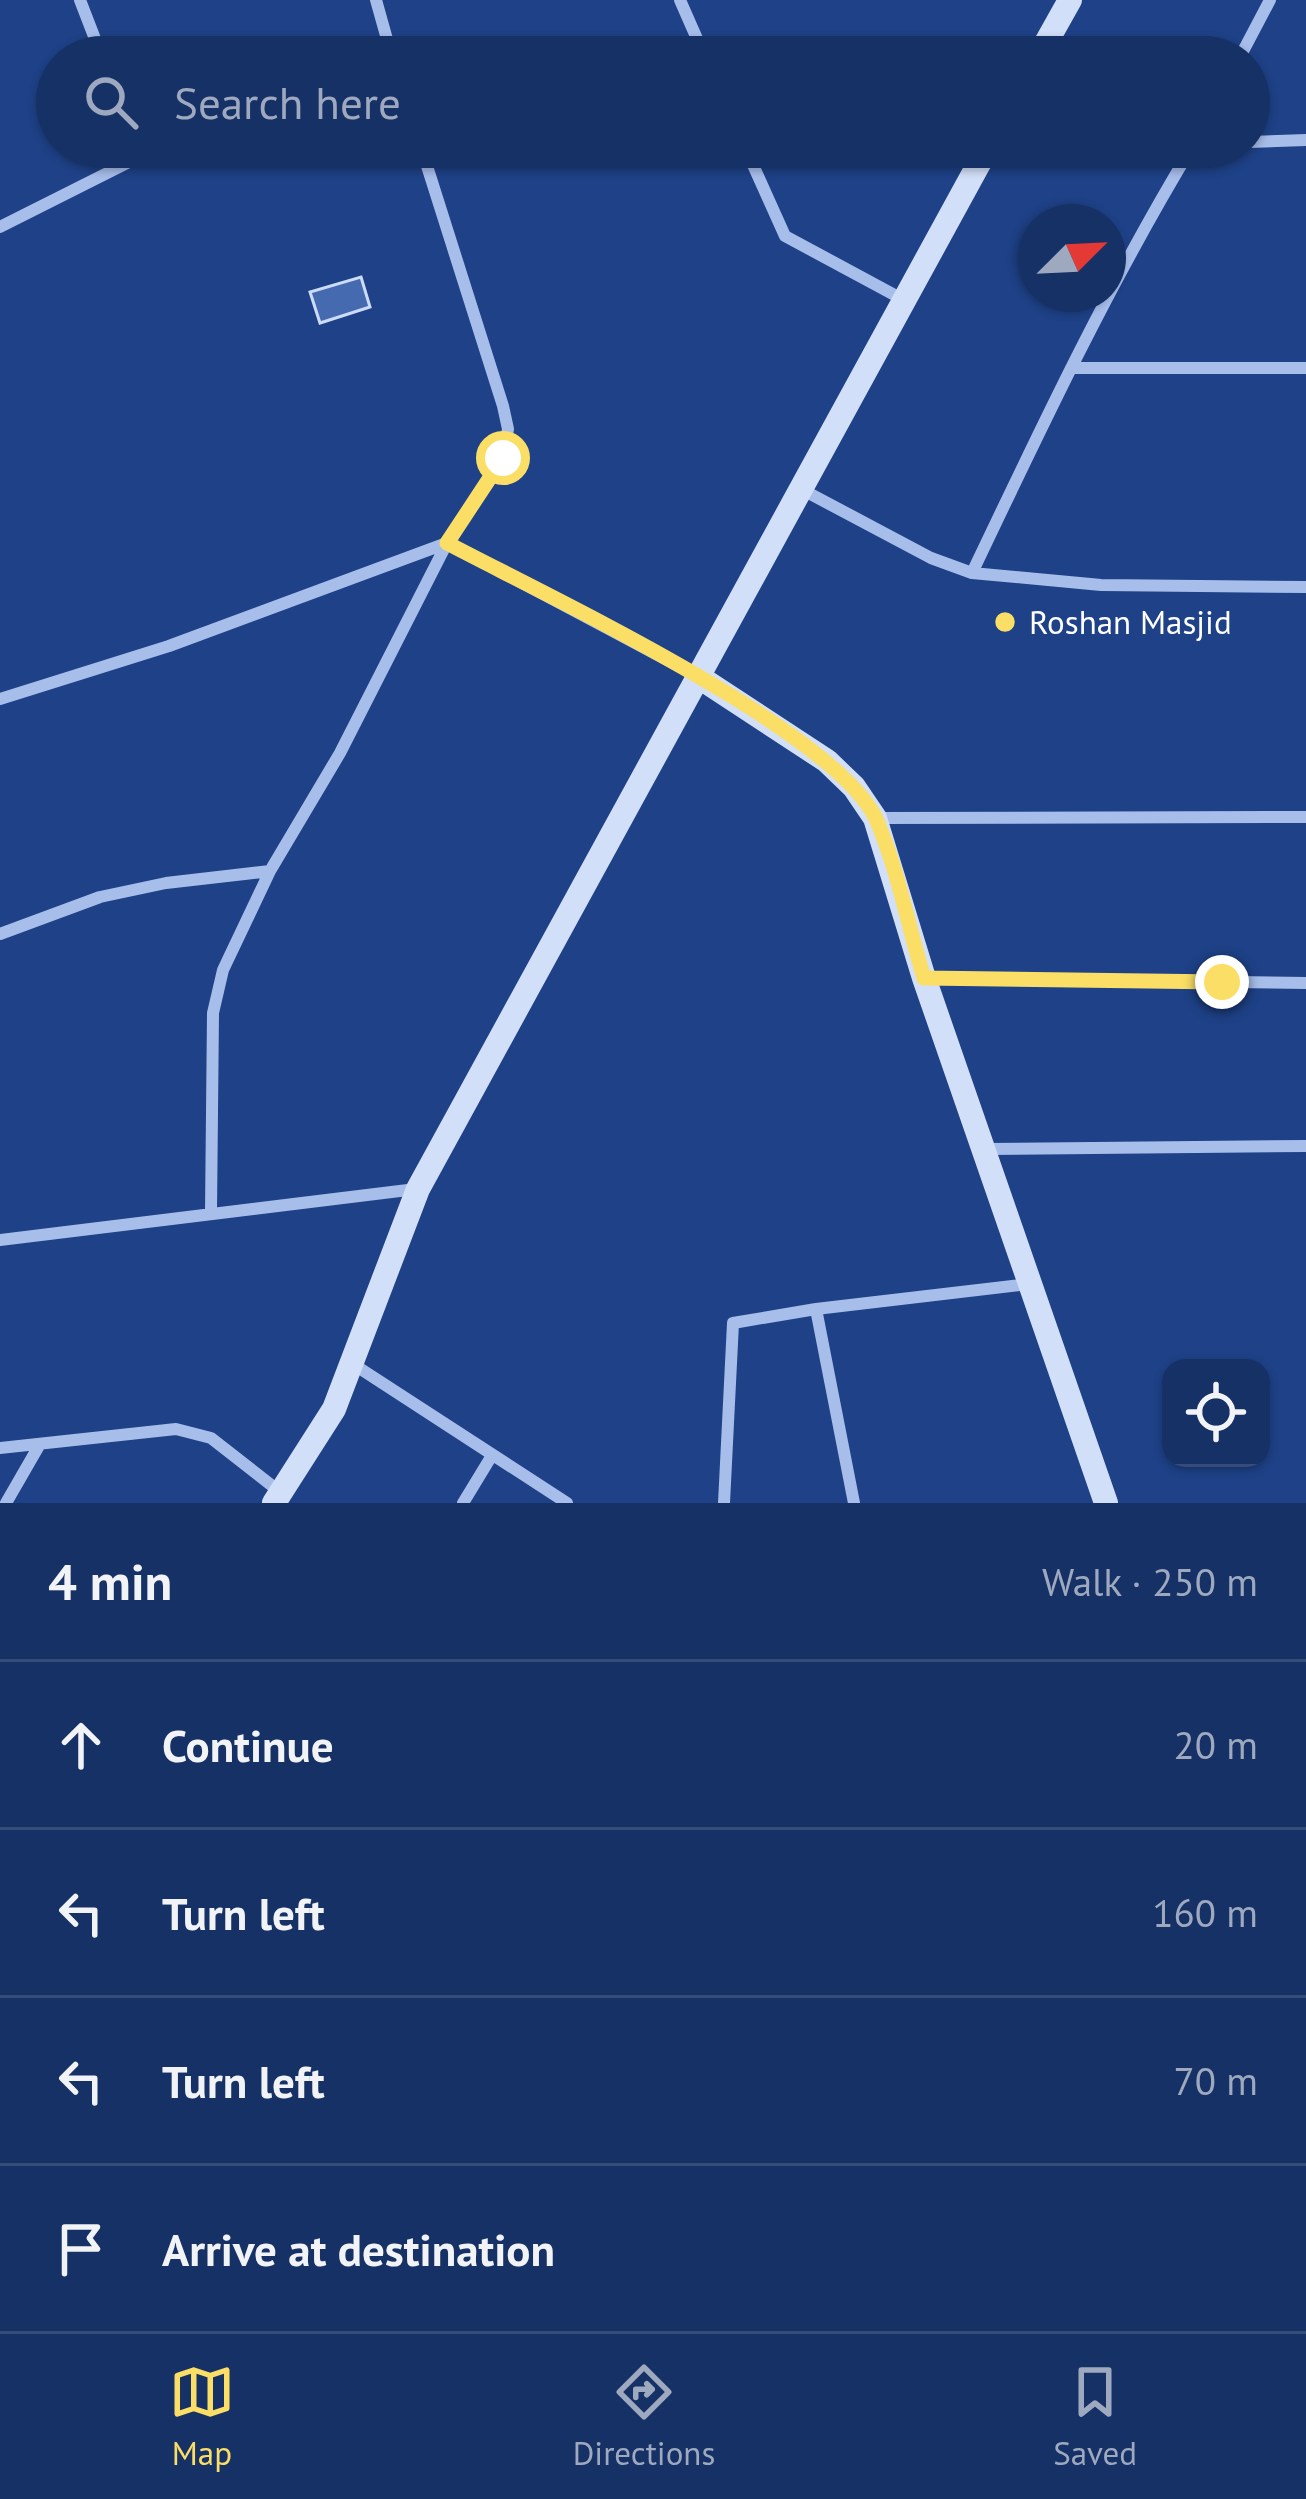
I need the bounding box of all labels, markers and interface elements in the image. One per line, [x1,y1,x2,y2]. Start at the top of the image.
search box [36,36,1270,168]
icon: search [78,69,144,135]
text: Search here [174,73,401,131]
north arrow [1018,204,1126,312]
route start [476,431,530,485]
place label: Roshan Masjid [1029,600,1232,643]
marker: Roshan Masjid [992,609,1018,635]
route end [1195,955,1249,1009]
map controls [1162,1359,1270,1467]
button: locate [1162,1359,1270,1467]
text: 4 min [48,1548,172,1614]
text: Walk · 250 m [1042,1556,1258,1607]
icon: ahead [48,1712,114,1778]
text: Continue [162,1716,334,1774]
text: 20 m [1173,1719,1258,1770]
icon: left [48,1880,114,1946]
text: Turn left [162,1884,325,1942]
text: 160 m [1152,1887,1258,1938]
icon: left [48,2048,114,2114]
text: Turn left [162,2052,325,2110]
text: 70 m [1173,2055,1258,2106]
icon: arrive [48,2216,114,2282]
text: Arrive at destination [162,2220,555,2278]
tab: Map [169,2359,235,2474]
tab: Directions [573,2359,715,2474]
tab: Saved [1053,2359,1137,2474]

